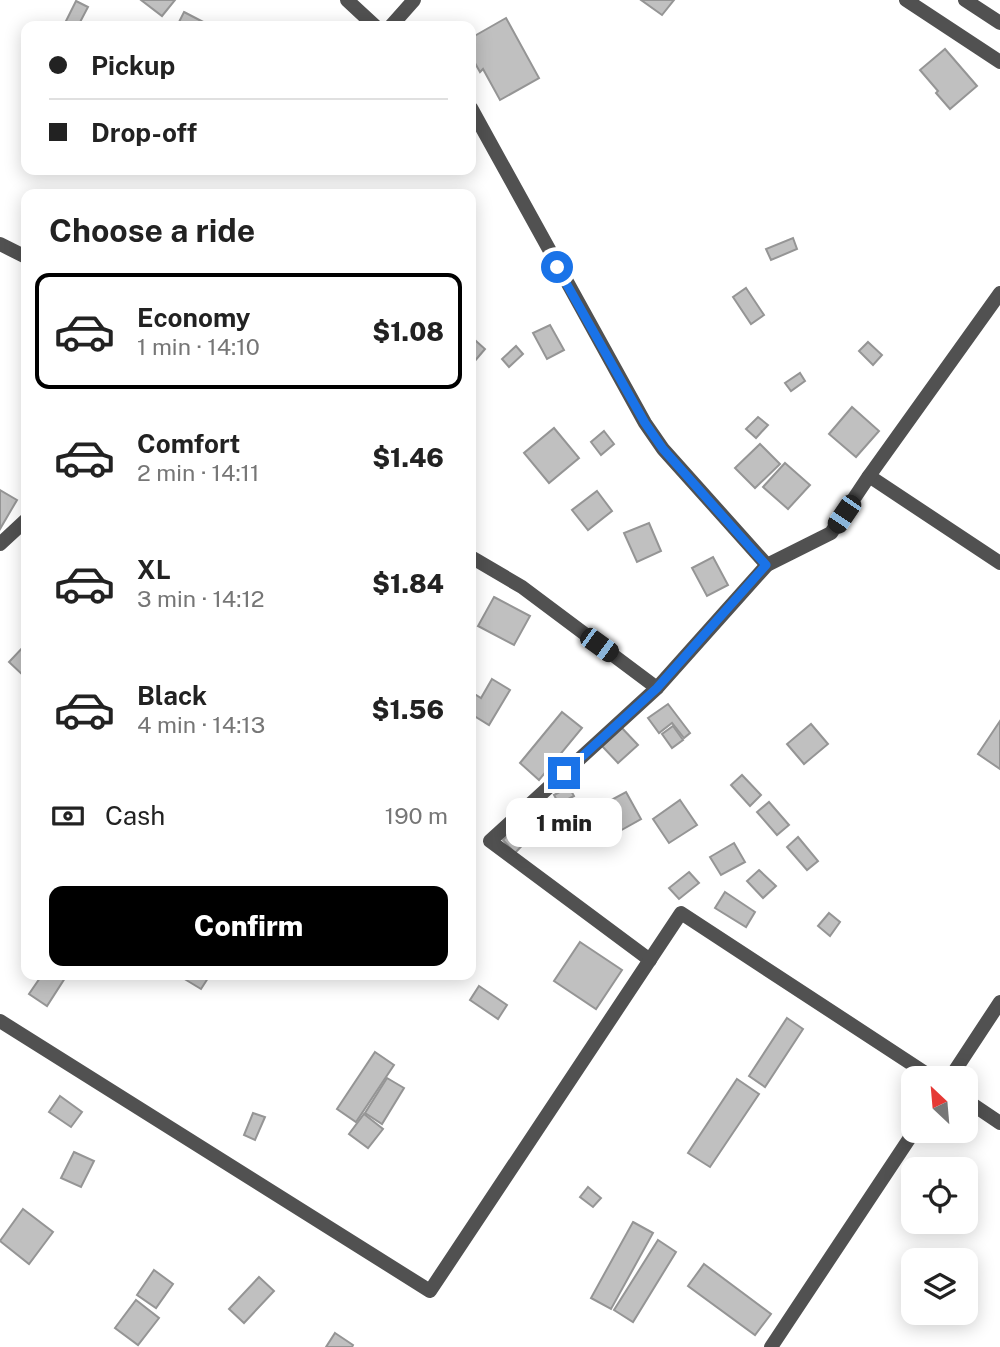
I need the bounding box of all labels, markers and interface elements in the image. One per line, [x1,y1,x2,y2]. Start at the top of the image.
text: Pickup [91,50,175,81]
text: Drop-off [91,117,197,148]
text: Choose a ride [49,212,255,249]
route start [541,251,573,283]
icon: car [53,300,116,363]
text: Economy [137,302,250,333]
text: $1.08 [372,316,444,347]
text: 1 min · 14:10 [137,333,260,360]
icon: car [53,426,116,489]
text: Comfort [137,428,240,459]
text: $1.46 [372,442,444,473]
text: 2 min · 14:11 [137,459,259,486]
car [824,491,865,537]
icon: car [53,552,116,615]
text: XL [137,554,171,585]
text: $1.84 [372,568,444,599]
text: 3 min · 14:12 [137,585,264,612]
car [576,624,623,666]
icon: car [53,678,116,741]
text: Black [137,680,207,711]
text: $1.56 [372,694,444,725]
text: 4 min · 14:13 [137,711,265,738]
route end [548,757,580,789]
icon: cash [49,797,87,835]
callout: 1 min [506,798,622,846]
text: Cash [105,800,165,831]
text: 190 m [385,802,448,829]
text: 1 min [536,809,592,836]
button: Confirm [49,886,448,966]
north arrow [901,1066,978,1143]
map controls [901,1066,978,1325]
button: locate [901,1157,978,1234]
button: layers [901,1248,978,1325]

